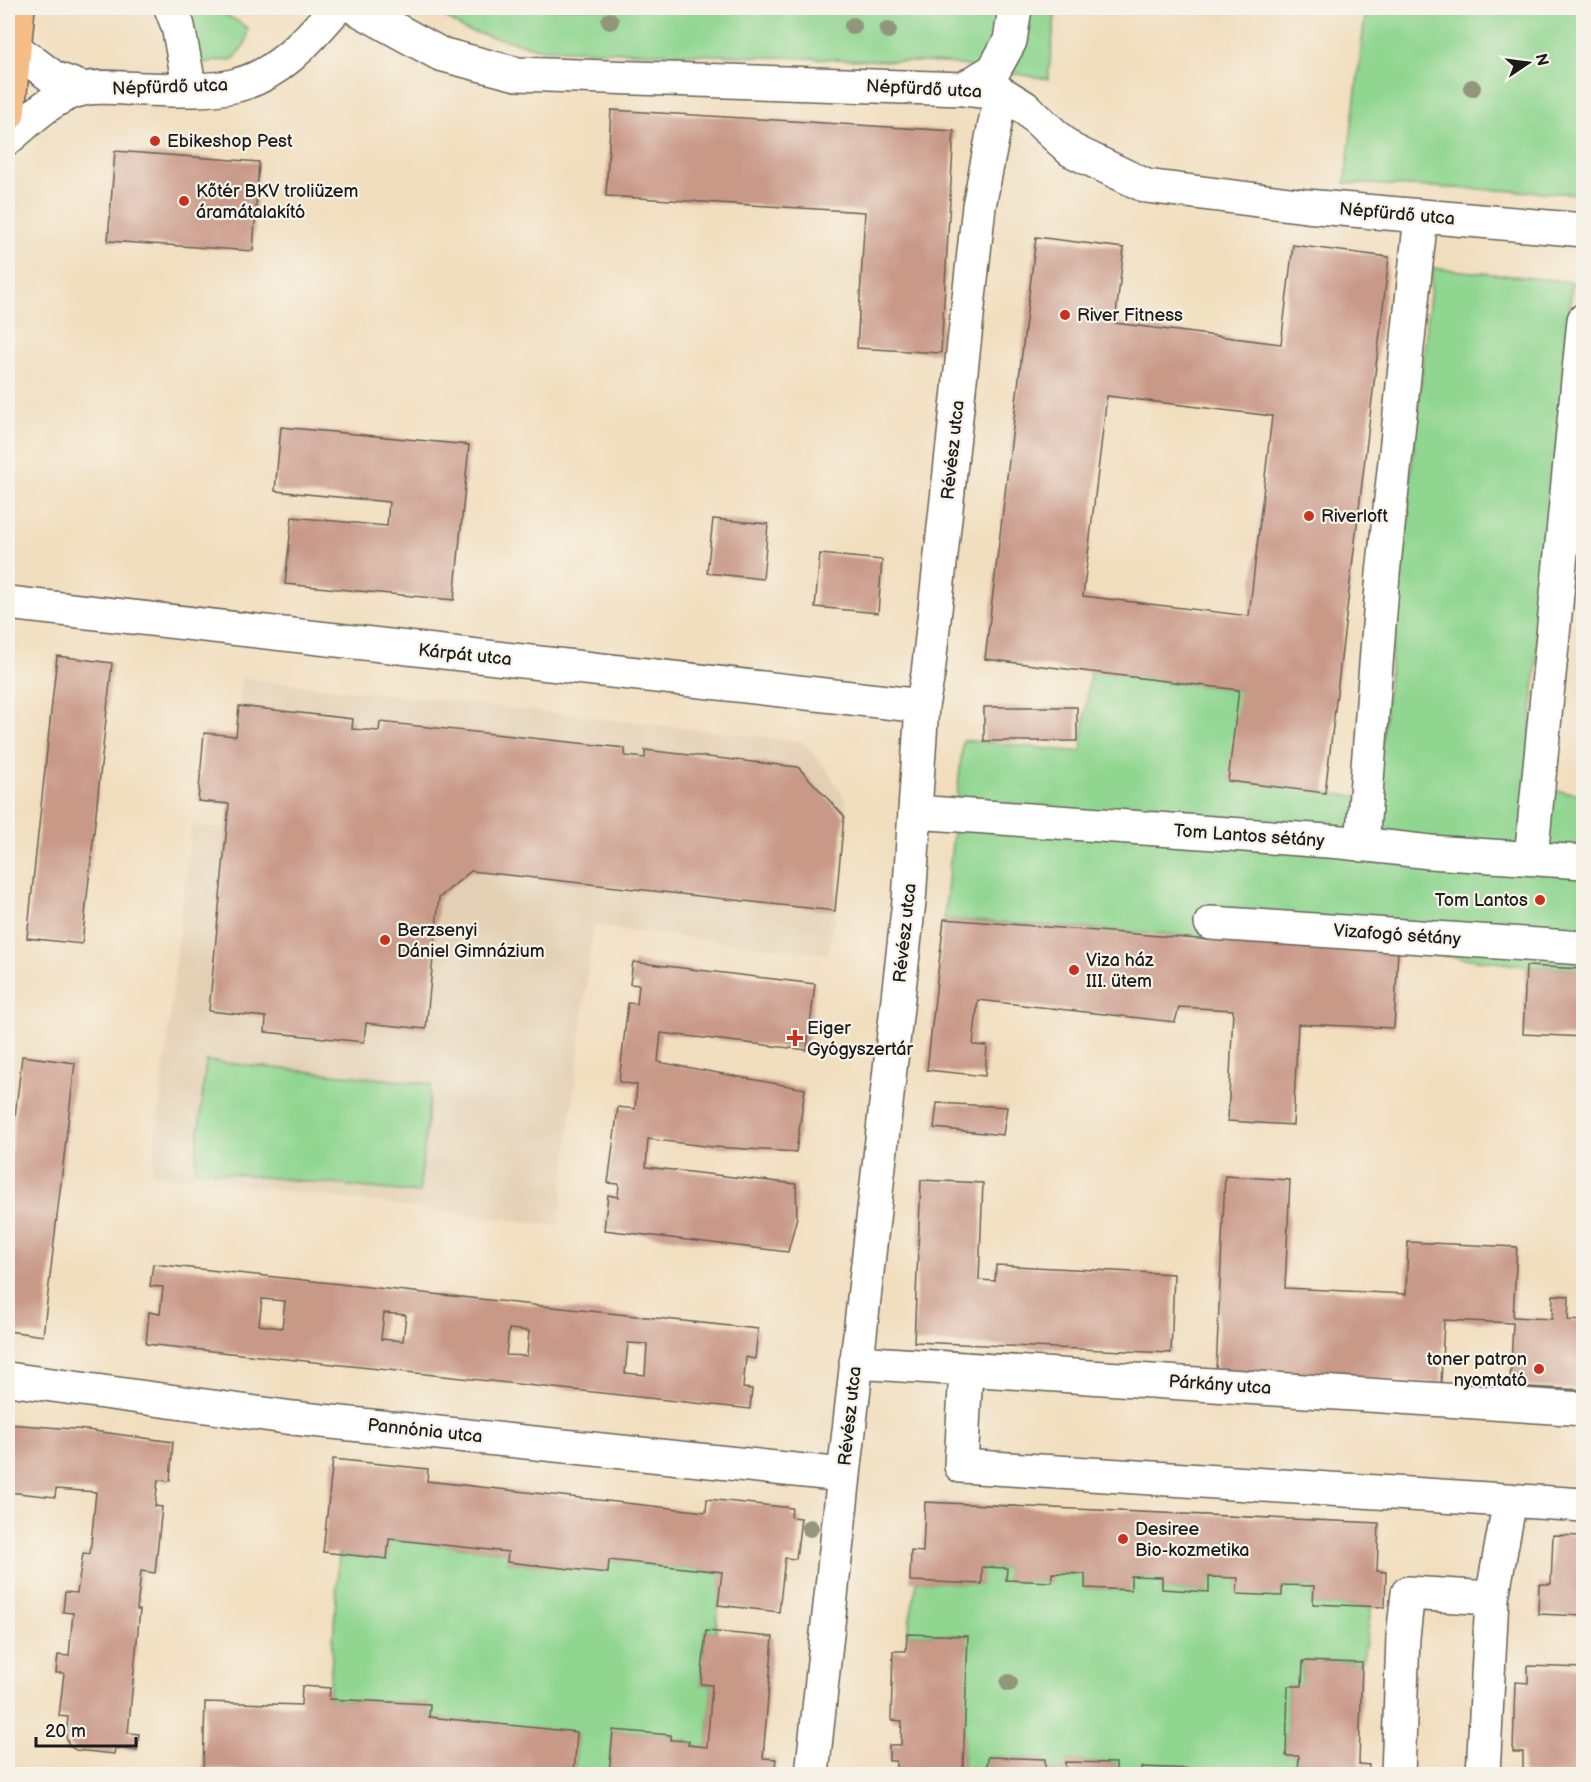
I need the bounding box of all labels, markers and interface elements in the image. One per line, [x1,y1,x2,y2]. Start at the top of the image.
north arrow [1498,33,1558,93]
text: N [1531,52,1552,68]
street label: Népfürdő utca [112,74,228,100]
street label: Népfürdő utca [865,75,983,103]
place label: Ebikeshop Pest [167,131,293,152]
marker: Ebikeshop Pest [148,134,162,148]
place label: Kőtér BKV troliüzem áramátalakító [196,181,358,223]
marker: Kőtér BKV troliüzem áramátalakító [177,194,191,208]
street label: Népfürdő utca [1338,198,1456,230]
place label: River Fitness [1077,305,1183,326]
marker: River Fitness [1058,308,1072,322]
street label: Révész utca [937,399,969,501]
place label: Riverloft [1321,506,1389,527]
marker: Riverloft [1302,509,1316,523]
street label: Kárpát utca [417,640,513,670]
street label: Tom Lantos sétány [1173,820,1326,852]
street label: Révész utca [889,882,921,984]
place label: Tom Lantos [1435,890,1528,911]
marker: Tom Lantos [1533,893,1547,907]
place label: Berzsenyi Dániel Gimnázium [397,920,545,962]
street label: Vizafogó sétány [1333,920,1462,950]
marker: Berzsenyi Dániel Gimnázium [378,933,392,947]
place label: Viza ház III. ütem [1086,950,1154,992]
marker: Viza ház III. ütem [1067,963,1081,977]
place label: Eiger Gyógyszertár [807,1018,914,1060]
marker: Eiger Gyógyszertár [788,1031,802,1045]
place label: toner patron nyomtató [1427,1349,1527,1391]
marker: toner patron nyomtató [1532,1362,1546,1376]
street label: Révész utca [834,1365,866,1467]
street label: Párkány utca [1168,1371,1272,1399]
street label: Pannónia utca [366,1415,484,1447]
place label: Desiree Bio-kozmetika [1135,1519,1250,1561]
marker: Desiree Bio-kozmetika [1116,1532,1130,1546]
scale bar [36,1710,136,1748]
text: 20 m [45,1721,86,1742]

